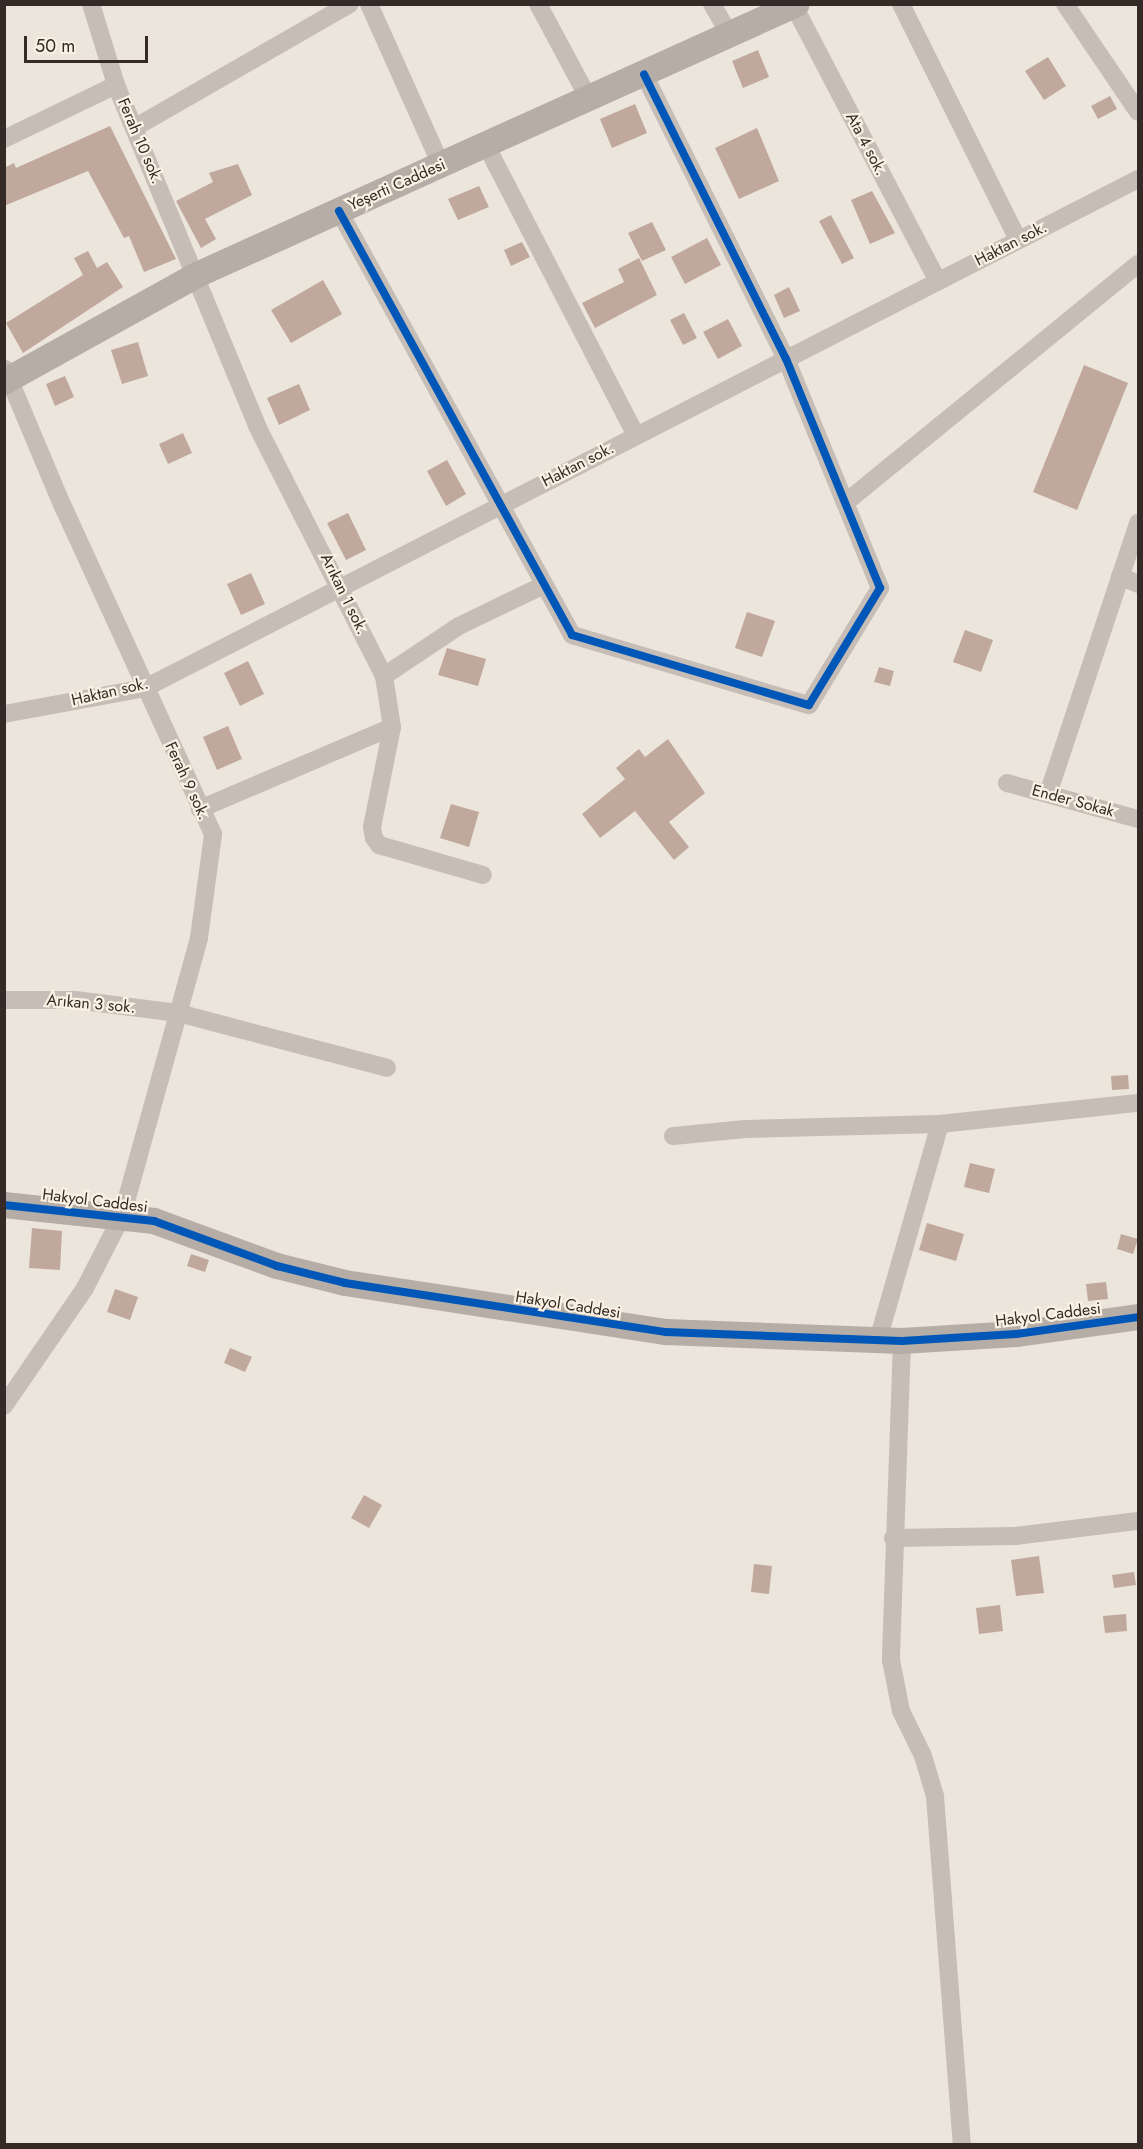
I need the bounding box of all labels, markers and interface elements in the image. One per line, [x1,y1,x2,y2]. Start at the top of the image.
scale bar [27,24,152,62]
text: 50 m [35,33,75,59]
street label: Ferah 10 sok. [113,95,167,187]
street label: Ata 4 sok. [841,109,891,179]
street label: Yeşerti Caddesi [345,155,449,215]
street label: Haktan sok. [972,218,1050,270]
street label: Haktan sok. [539,439,617,491]
street label: Arıkan 1 sok. [316,550,372,638]
street label: Haktan sok. [70,674,150,710]
street label: Ferah 9 sok. [161,739,213,823]
street label: Ender Sokak [1030,781,1116,821]
street label: Arıkan 3 sok. [46,991,136,1017]
street label: Hakyol Caddesi [41,1185,149,1217]
street label: Hakyol Caddesi [514,1287,622,1323]
street label: Hakyol Caddesi [994,1299,1102,1331]

